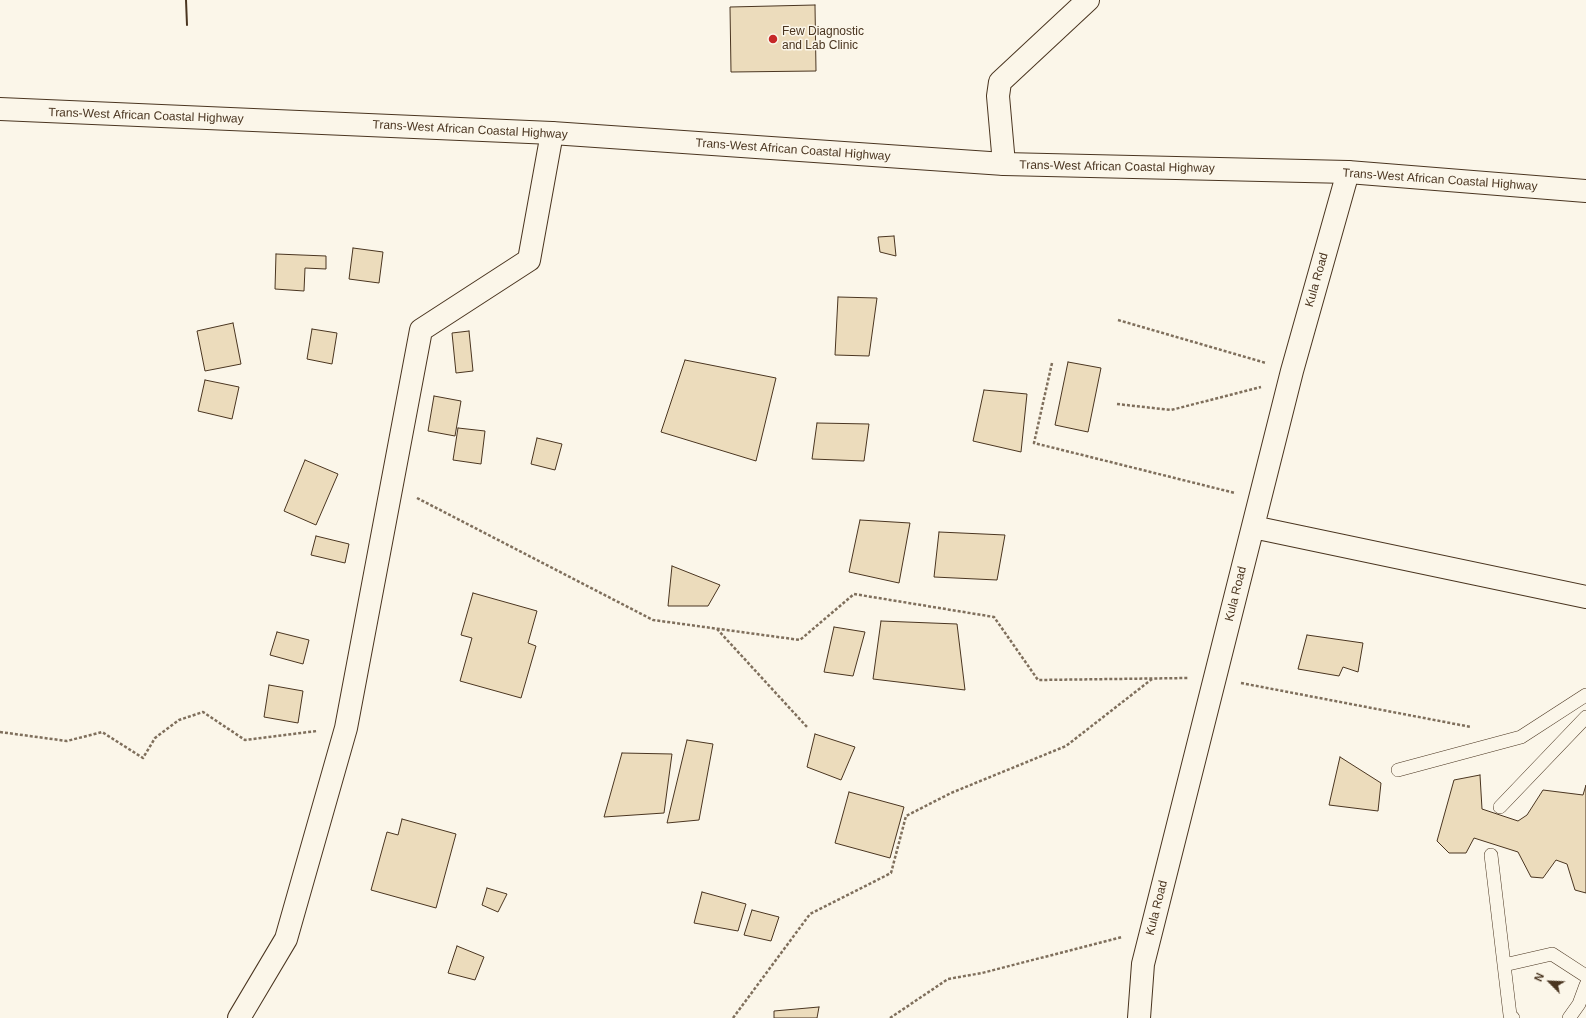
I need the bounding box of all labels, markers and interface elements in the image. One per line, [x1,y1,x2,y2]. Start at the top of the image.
place label: Few Diagnostic and Lab Clinic [782,25,864,53]
marker: Few Diagnostic and Lab Clinic [767,33,779,45]
street label: Trans-West African Coastal Highway [48,105,244,127]
street label: Trans-West African Coastal Highway [372,118,568,142]
street label: Trans-West African Coastal Highway [695,136,891,164]
street label: Trans-West African Coastal Highway [1019,158,1215,176]
street label: Trans-West African Coastal Highway [1342,166,1538,194]
street label: Kula Road [1302,251,1332,309]
street label: Kula Road [1222,565,1250,623]
street label: Kula Road [1143,879,1171,937]
north arrow [1530,962,1570,1002]
text: N [1532,971,1546,983]

